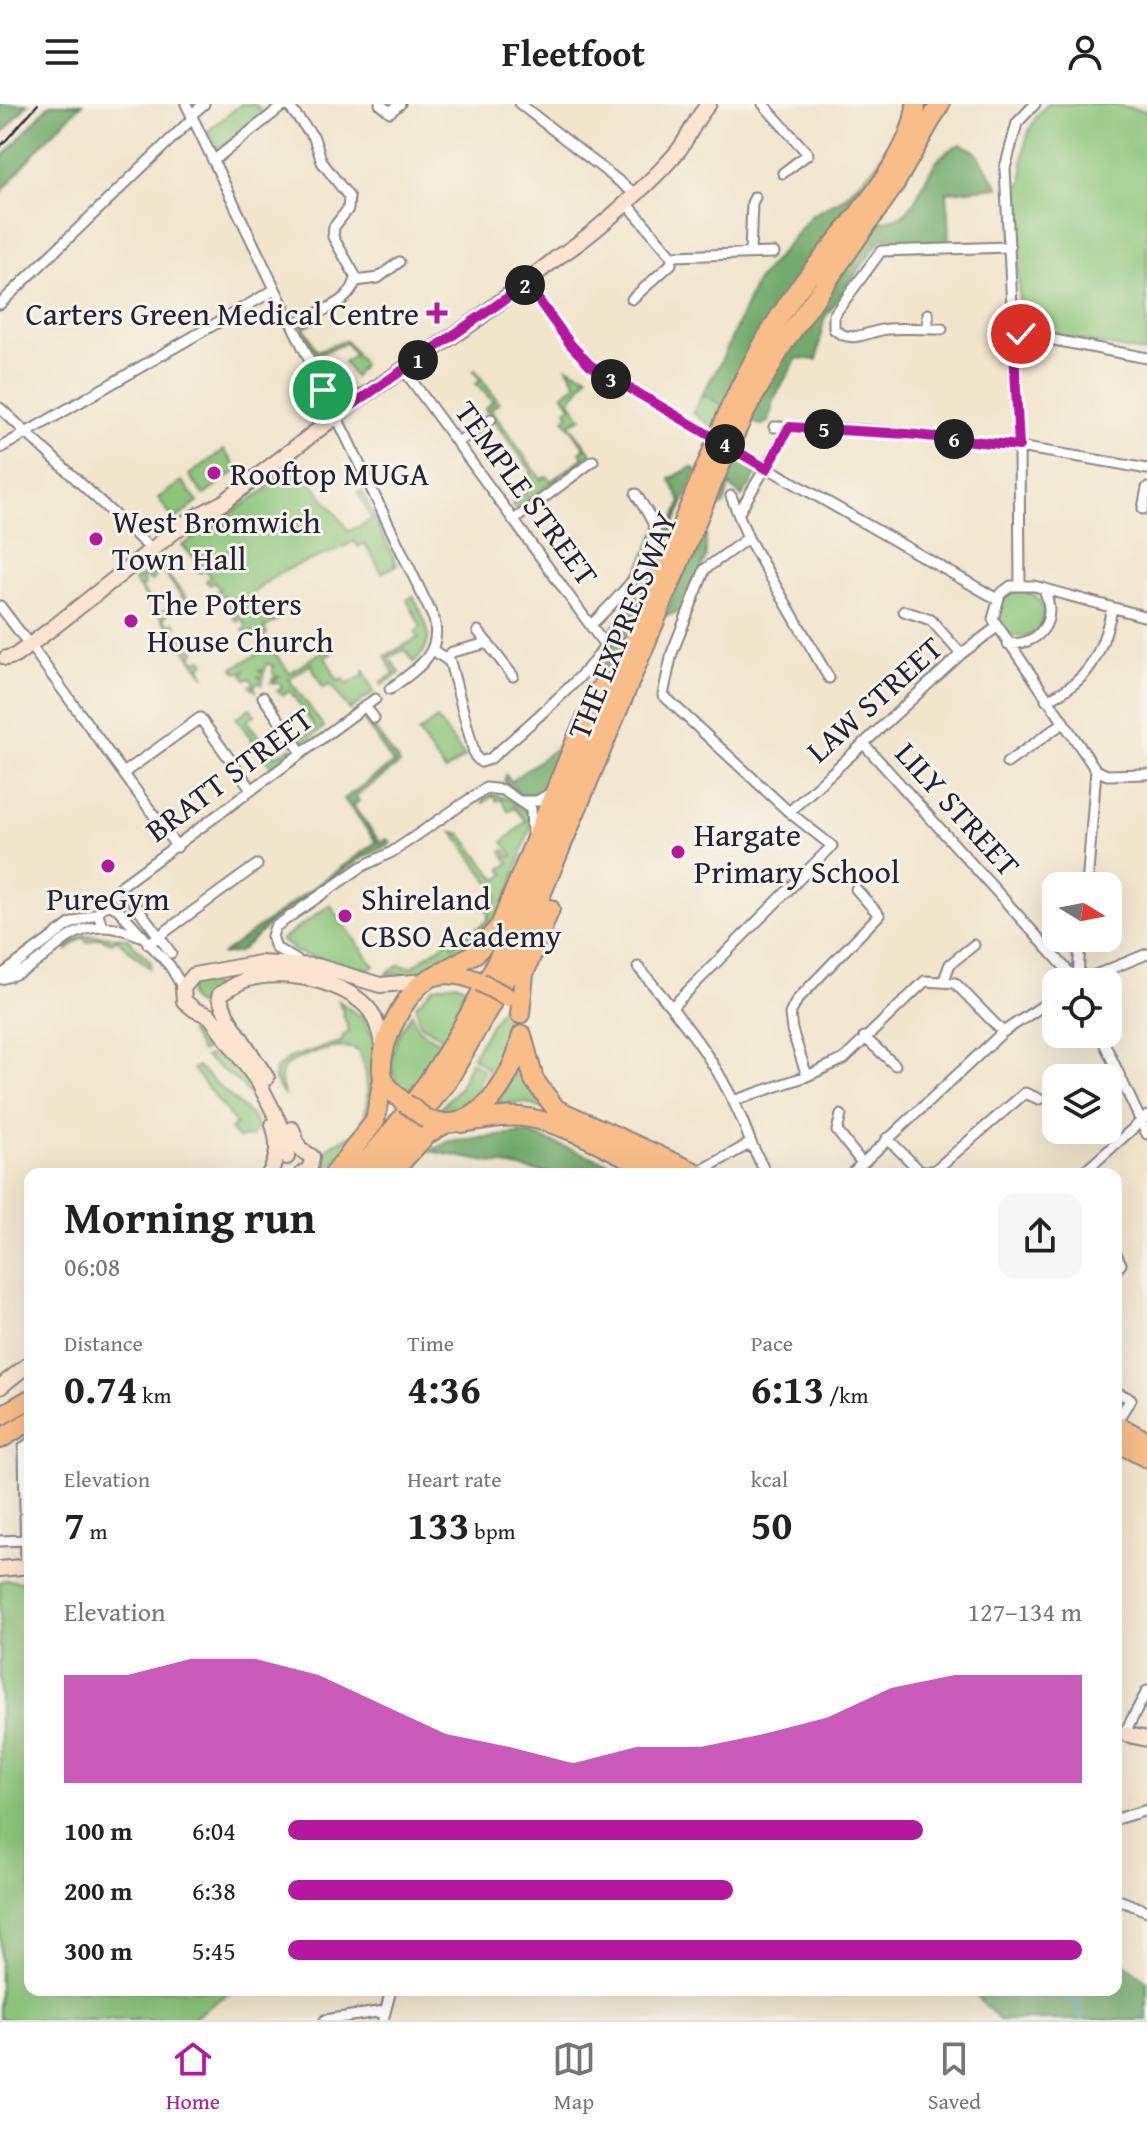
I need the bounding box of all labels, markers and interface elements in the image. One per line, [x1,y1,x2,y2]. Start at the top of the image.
text: Fleetfoot [502,26,645,79]
icon: menu [40,30,84,74]
icon: person [1063,30,1107,74]
pin: 2 [505,265,545,305]
text: 2 [519,269,531,301]
place label: Carters Green Medical Centre [25,290,419,337]
pin [987,300,1055,368]
marker: Carters Green Medical Centre [426,302,448,324]
icon: check [999,312,1043,356]
pin: 1 [398,340,438,380]
text: 1 [412,344,424,376]
pin [289,356,357,424]
pin: 3 [591,359,631,399]
text: 3 [605,363,617,395]
icon: arrive [301,368,345,412]
street label: TEMPLE STREET [444,391,610,595]
pin: 5 [804,409,844,449]
text: 5 [818,413,830,445]
pin: 6 [934,419,974,459]
text: 6 [948,423,960,455]
pin: 4 [705,424,745,464]
text: 4 [719,428,731,460]
place label: Rooftop MUGA [230,450,429,497]
marker: Rooftop MUGA [205,464,223,482]
place label: West Bromwich Town Hall [112,498,321,582]
street label: THE EXPRESSWAY [555,504,689,746]
marker: West Bromwich Town Hall [87,530,105,548]
place label: The Potters House Church [147,580,334,664]
marker: The Potters House Church [122,612,140,630]
street label: LAW STREET [795,625,953,773]
street label: BRATT STREET [135,695,323,853]
street label: LILY STREET [885,731,1032,887]
place label: Hargate Primary School [694,811,900,895]
marker: Hargate Primary School [669,843,687,861]
marker: PureGym [99,857,117,875]
north arrow [1042,872,1122,952]
map controls [1042,872,1122,1144]
place label: PureGym [46,875,170,922]
place label: Shireland CBSO Academy [361,875,562,959]
marker: Shireland CBSO Academy [336,907,354,925]
button: locate [1042,968,1122,1048]
button: layers [1042,1064,1122,1144]
text: Morning run [64,1185,315,1249]
button: share [998,1194,1082,1278]
text: 06:08 [64,1247,120,1286]
text: Distance [64,1327,143,1359]
text: Time [407,1327,454,1359]
text: Pace [751,1327,793,1359]
text: 0.74 [64,1359,137,1418]
text: 4:36 [407,1359,481,1418]
text: 6:13 [751,1359,824,1418]
text: km [137,1379,171,1411]
text: /km [824,1379,869,1411]
text: Elevation [64,1463,150,1495]
text: Heart rate [407,1463,502,1495]
text: kcal [751,1463,788,1495]
text: 7 [64,1495,85,1554]
text: 133 [407,1495,470,1554]
text: 50 [751,1495,792,1554]
text: m [85,1515,108,1547]
text: bpm [470,1515,516,1547]
text: Elevation [64,1592,166,1631]
text: 127–134 m [968,1592,1082,1631]
text: 100 m [64,1811,132,1850]
text: 6:04 [192,1811,236,1850]
text: 200 m [64,1871,132,1910]
text: 6:38 [192,1871,236,1910]
text: 300 m [64,1931,132,1970]
text: 5:45 [192,1931,236,1970]
tab: Home [166,2037,220,2117]
tab: Map [552,2037,596,2117]
tab: Saved [928,2037,981,2117]

